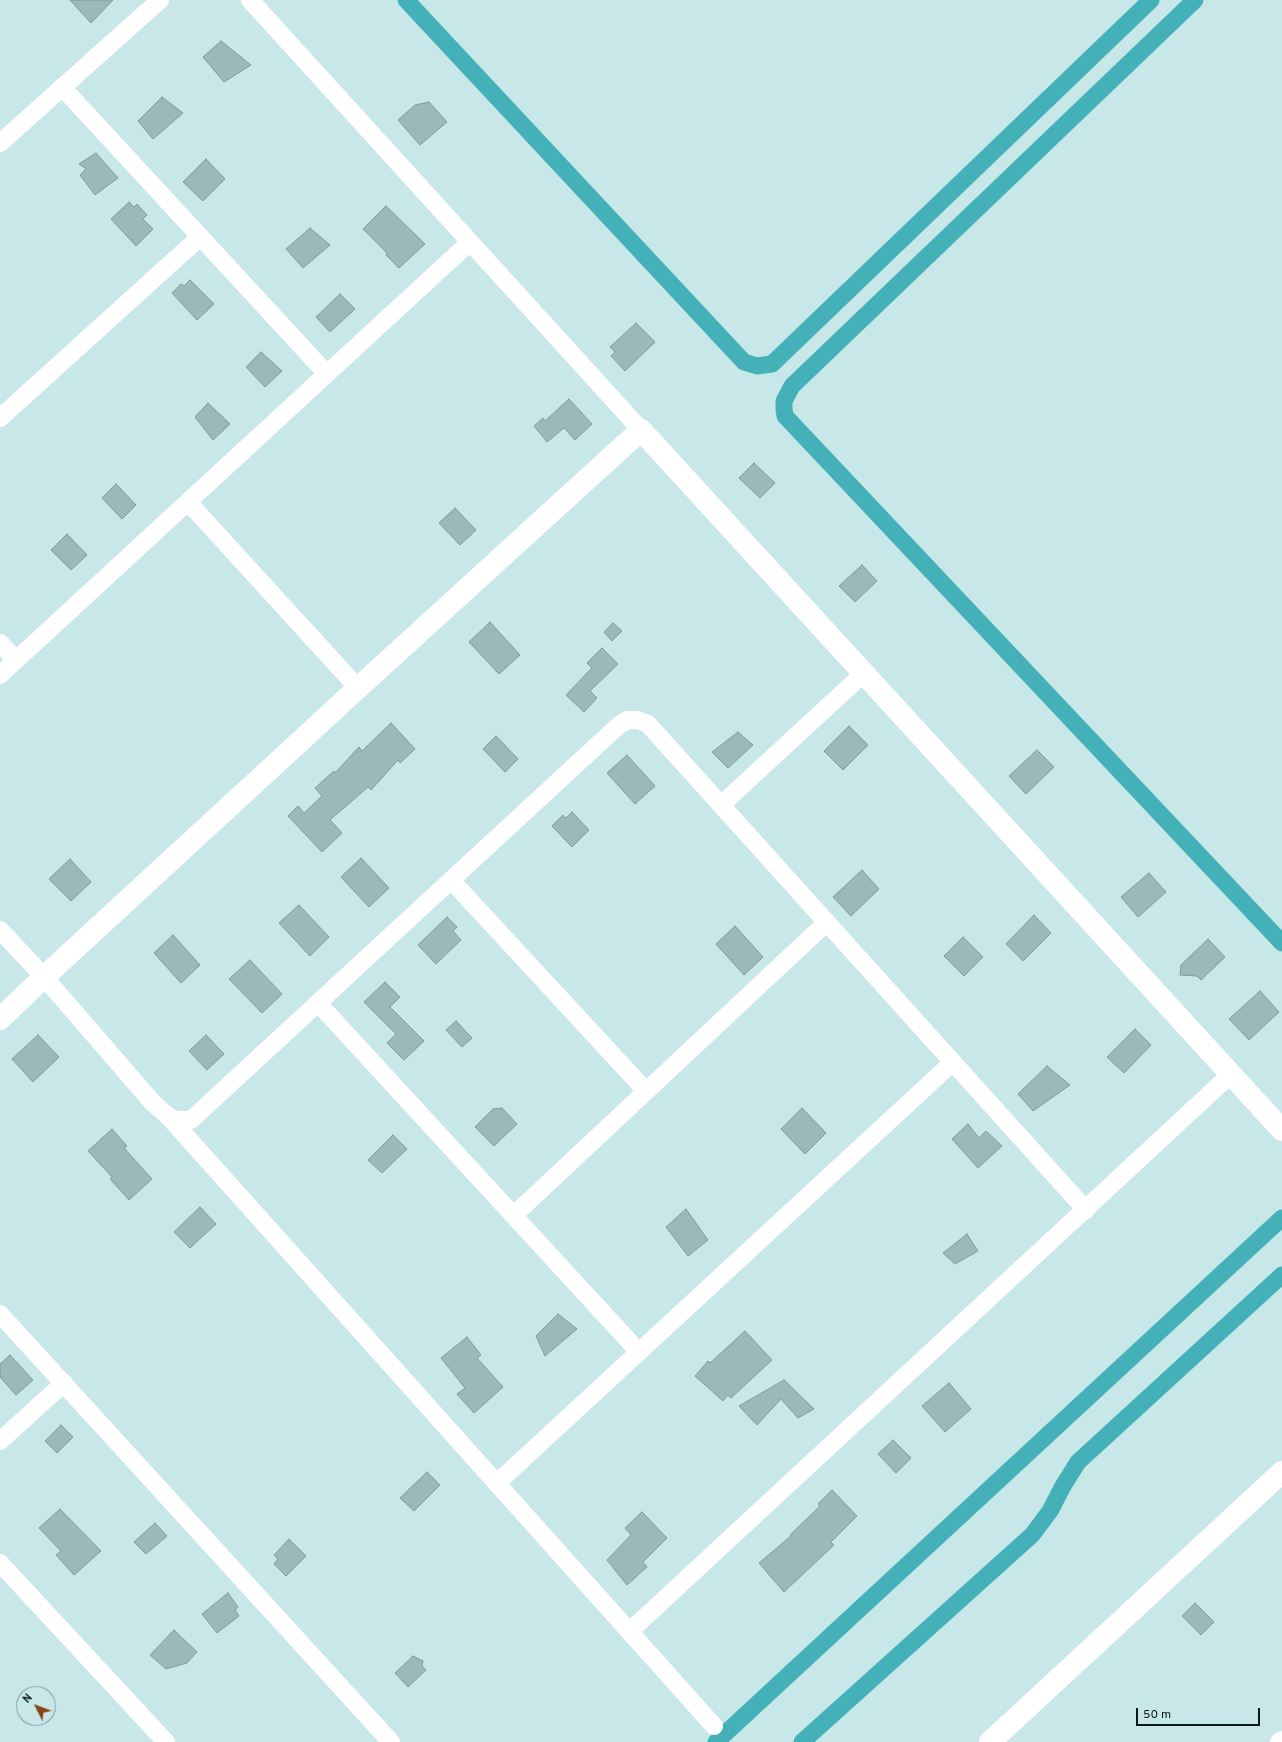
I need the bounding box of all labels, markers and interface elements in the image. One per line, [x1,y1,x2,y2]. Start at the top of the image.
north arrow [16,1686,56,1726]
text: N [20,1691,36,1706]
scale bar [1138,1700,1262,1726]
text: 50 m [1143,1707,1171,1723]

